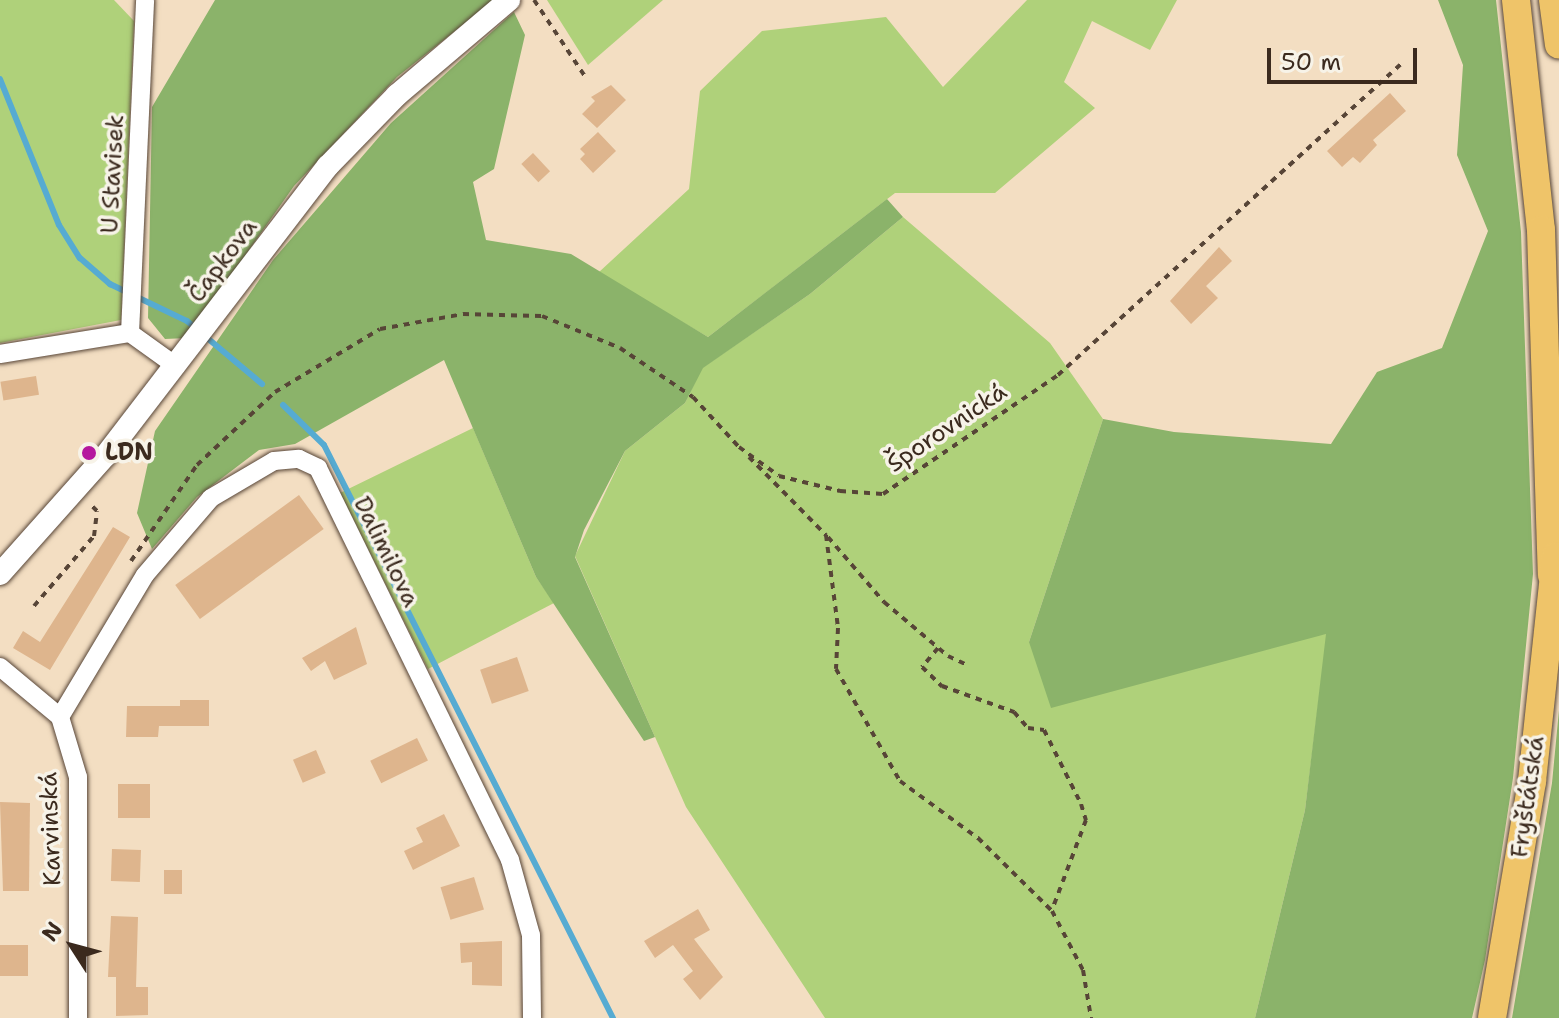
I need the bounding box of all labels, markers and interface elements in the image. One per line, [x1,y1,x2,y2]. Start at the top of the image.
scale bar [1271,32,1421,82]
text: 50 m [1281,46,1341,78]
street label: U Stavisek [96,114,130,234]
street label: Čapkova [182,214,264,308]
street label: Šporovnická [882,377,1012,479]
place label: LDN [105,439,153,467]
marker: LDN [80,444,98,462]
street label: Dalimilova [347,492,425,612]
street label: Fryštátská [1505,734,1551,860]
street label: Karvinská [35,772,67,886]
north arrow [32,906,112,986]
text: N [35,916,69,947]

